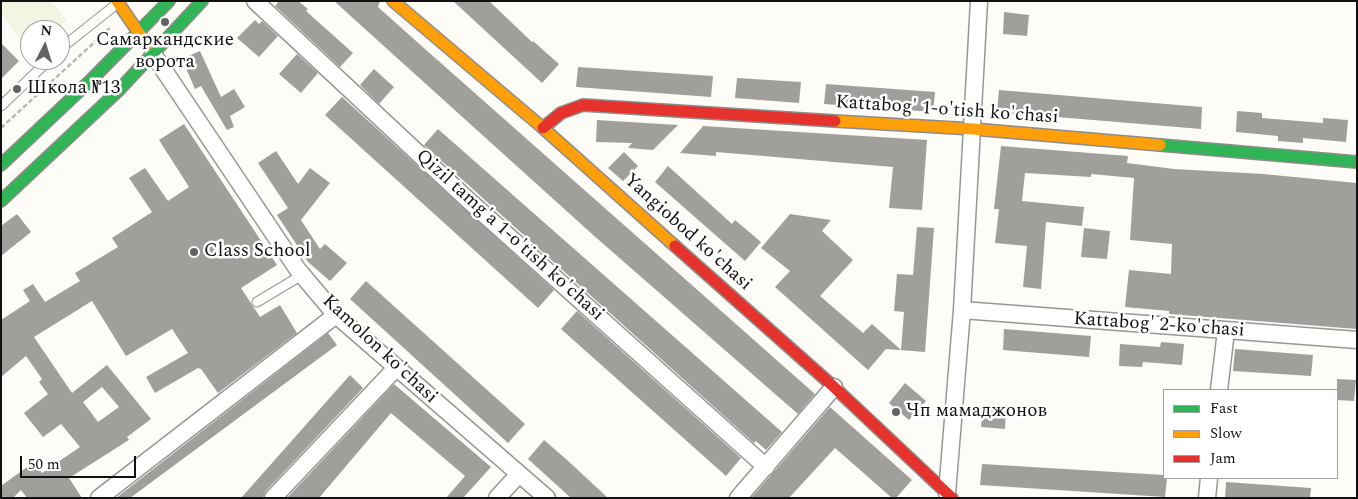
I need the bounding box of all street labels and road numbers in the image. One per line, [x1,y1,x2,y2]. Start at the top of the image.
street label: Kattabog' 1-o'tish ko'chasi [835,92,1059,130]
street label: Qizil tamg'a 1-o'tish ko'chasi [410,145,608,327]
street label: Yangiobod ko'chasi [618,170,756,296]
street label: Kamolon ko'chasi [317,291,441,409]
street label: Kattabog' 2-ko'chasi [1073,309,1245,343]

